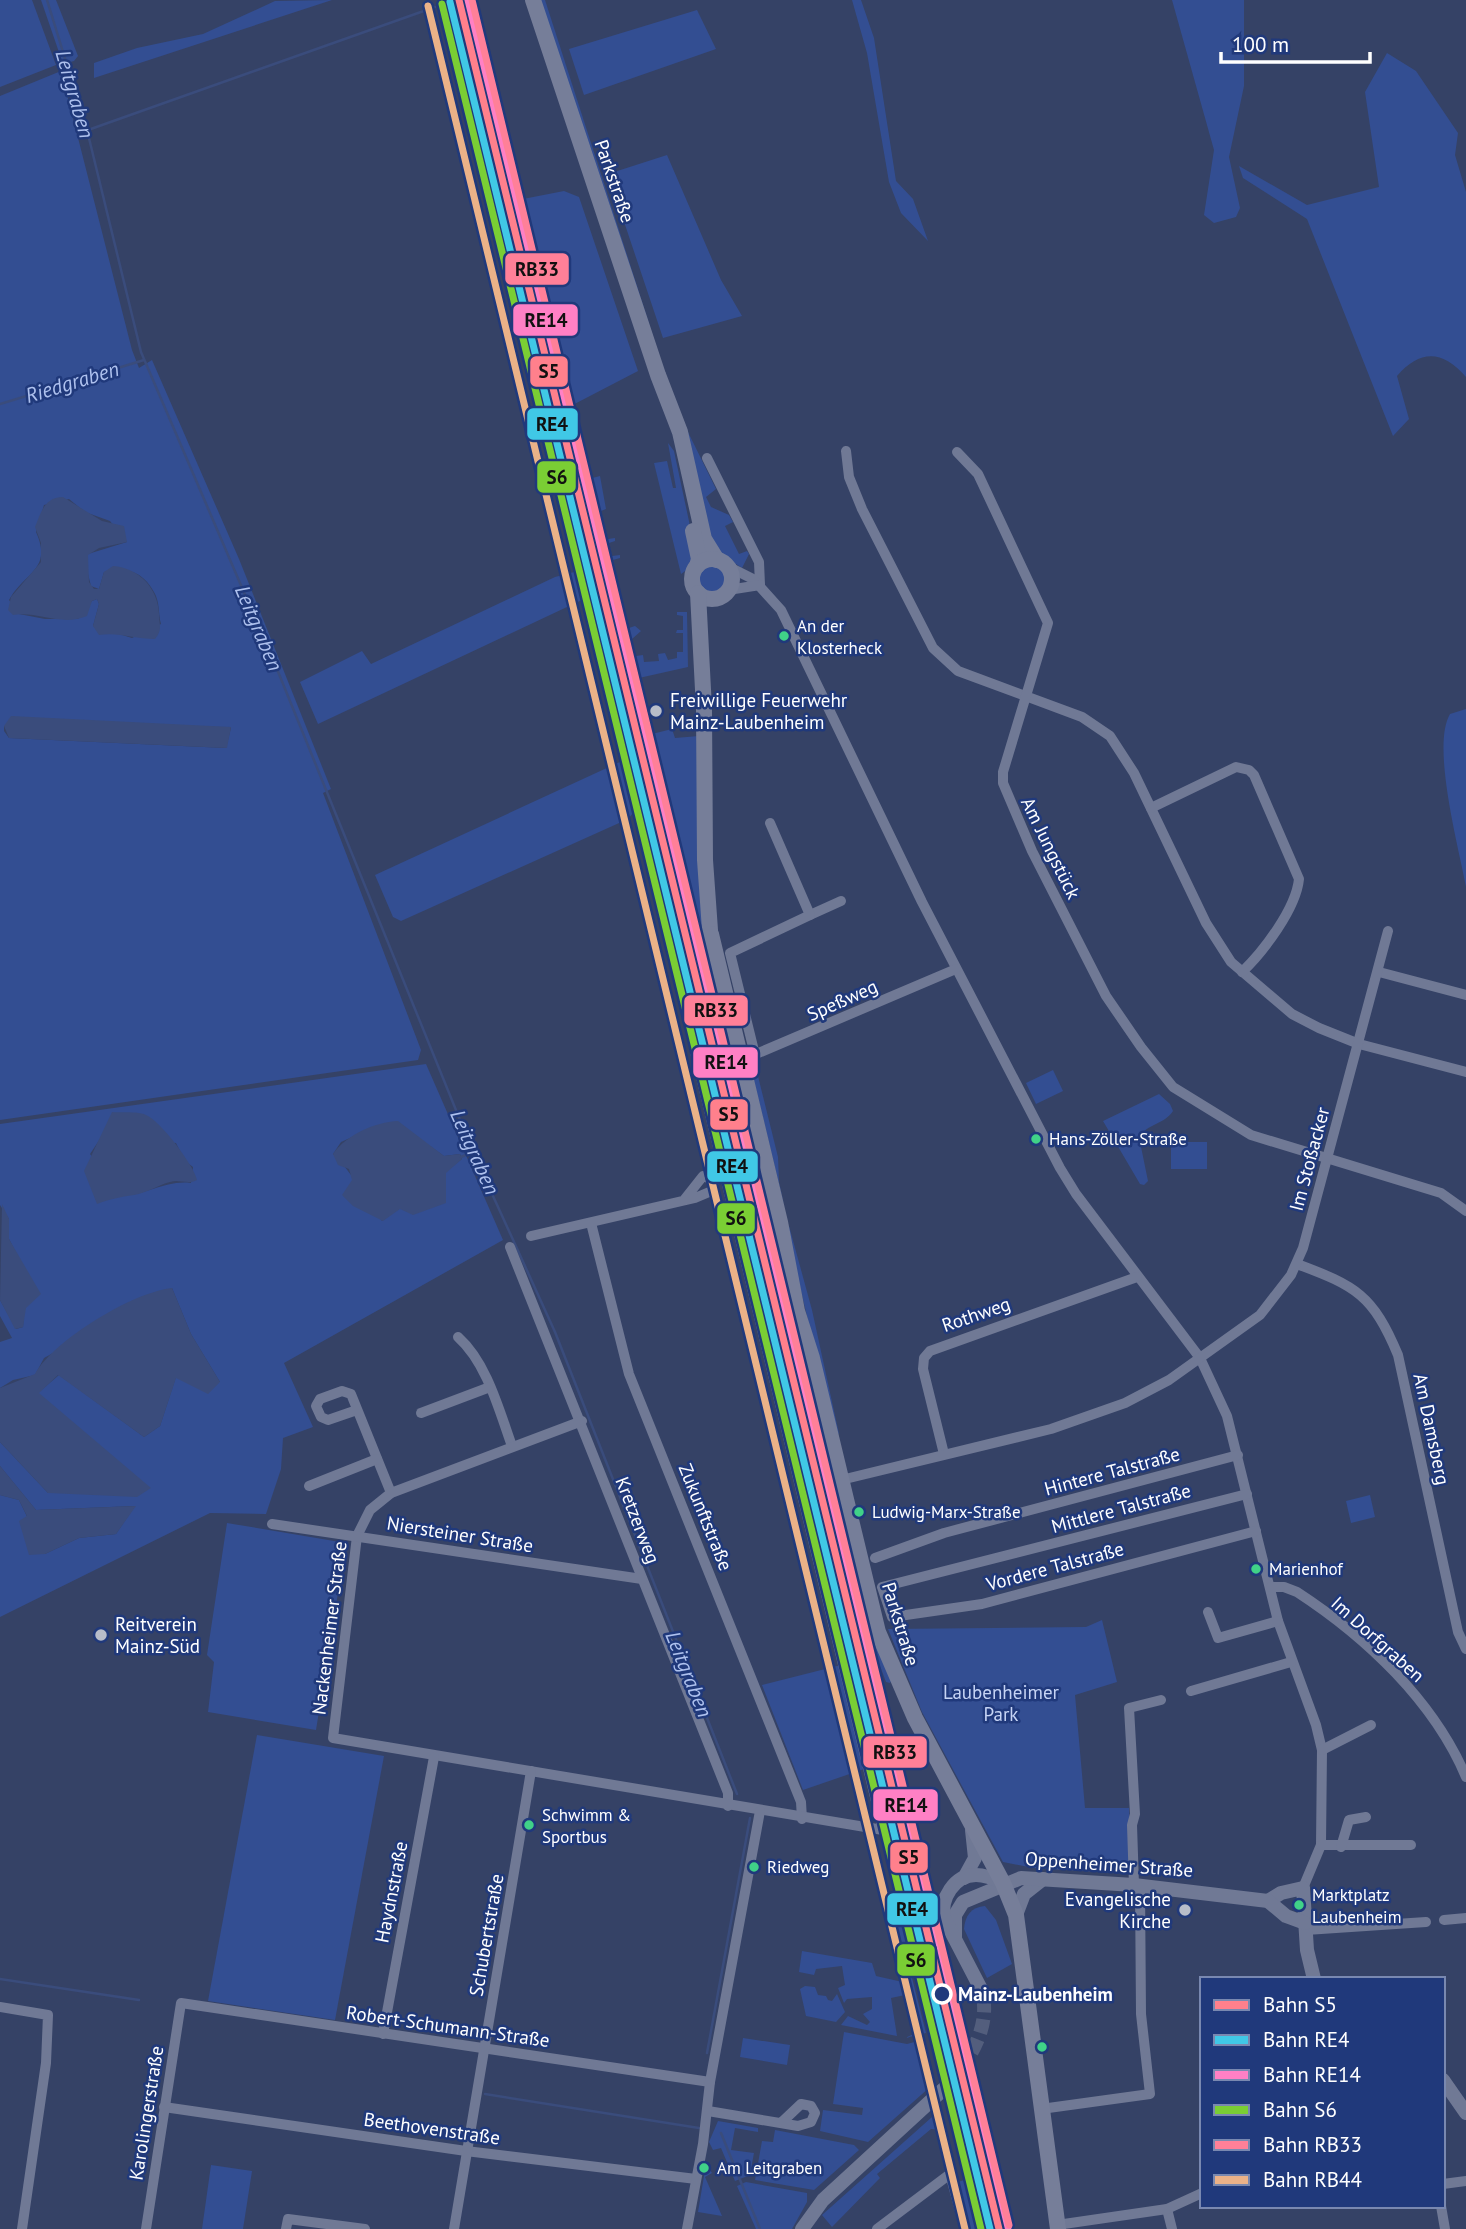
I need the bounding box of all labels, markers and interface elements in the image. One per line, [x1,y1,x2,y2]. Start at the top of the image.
scale bar [1221,21,1370,65]
text: 100 m [1232,31,1289,58]
water label: Leitgraben [50,47,100,141]
street label: Parkstraße [590,136,640,226]
line badge: RB33 [504,252,570,286]
text: RB33 [515,257,559,281]
line badge: RE14 [512,303,579,337]
text: RE14 [525,308,568,332]
water label: Riedgraben [22,355,122,409]
line badge: S5 [529,355,569,388]
text: S5 [539,359,559,383]
line badge: RE4 [526,407,579,441]
text: RE4 [536,412,568,436]
line badge: S6 [536,460,577,494]
text: S6 [547,465,567,489]
water label: Leitgraben [229,581,289,675]
place label: An der Klosterheck [797,615,882,659]
marker: An der Klosterheck [777,629,791,643]
place label: Freiwillige Feuerwehr Mainz-Laubenheim [670,688,848,734]
marker: Freiwillige Feuerwehr Mainz-Laubenheim [648,703,664,719]
street label: Am Jungstück [1016,793,1086,903]
street label: Speßweg [803,974,881,1026]
line badge: RB33 [683,994,749,1027]
text: RB33 [694,998,738,1022]
line badge: RE14 [692,1046,759,1079]
text: RE14 [705,1050,748,1074]
line badge: S5 [709,1098,749,1131]
text: S5 [719,1102,739,1126]
street label: Im Stoßacker [1284,1104,1335,1214]
water label: Leitgraben [444,1105,506,1199]
place label: Hans-Zöller-Straße [1049,1128,1187,1150]
marker: Hans-Zöller-Straße [1029,1132,1043,1146]
line badge: RE4 [706,1150,759,1183]
text: RE4 [716,1154,748,1178]
line badge: S6 [716,1202,756,1235]
text: S6 [726,1206,746,1230]
street label: Rothweg [939,1291,1013,1337]
street label: Am Damsberg [1408,1371,1456,1487]
street label: Hintere Talstraße [1042,1441,1182,1501]
street label: Zukunftstraße [674,1460,738,1574]
street label: Kretzerweg [610,1473,666,1567]
street label: Mittlere Talstraße [1049,1478,1193,1538]
place label: Ludwig-Marx-Straße [872,1501,1021,1523]
marker: Ludwig-Marx-Straße [852,1505,866,1519]
street label: Niersteiner Straße [385,1511,535,1557]
street label: Vordere Talstraße [983,1536,1126,1596]
street label: Nackenheimer Straße [306,1540,352,1716]
place label: Marienhof [1269,1558,1343,1580]
marker: Marienhof [1249,1562,1263,1576]
street label: Parkstraße [877,1579,925,1669]
street label: Im Dorfgraben [1326,1591,1430,1687]
place label: Reitverein Mainz-Süd [115,1612,200,1658]
marker: Reitverein Mainz-Süd [93,1627,109,1643]
water label: Leitgraben [659,1627,719,1721]
park label: Laubenheimer Park [943,1680,1060,1726]
line badge: RB33 [862,1735,928,1769]
text: RB33 [873,1740,917,1764]
line badge: RE14 [872,1788,939,1822]
text: RE14 [885,1793,928,1817]
place label: Schwimm & Sportbus [542,1804,631,1848]
marker: Schwimm & Sportbus [522,1818,536,1832]
street label: Haydnstraße [369,1839,413,1945]
line badge: S5 [889,1841,929,1874]
text: S5 [899,1845,919,1869]
street label: Oppenheimer Straße [1024,1846,1194,1882]
place label: Riedweg [767,1856,829,1878]
marker: Riedweg [747,1860,761,1874]
street label: Schubertstraße [463,1872,509,1998]
place label: Marktplatz Laubenheim [1312,1884,1401,1928]
place label: Evangelische Kirche [1065,1887,1171,1933]
line badge: RE4 [886,1892,939,1926]
text: RE4 [896,1897,928,1921]
marker: Marktplatz Laubenheim [1292,1898,1306,1912]
marker: Evangelische Kirche [1177,1902,1193,1918]
line badge: S6 [896,1943,936,1977]
text: S6 [906,1948,926,1972]
legend [1200,1977,1445,2208]
place label: Mainz-Laubenheim [958,1982,1113,2006]
marker: Mainz-Laubenheim [932,1984,952,2004]
text: Bahn S5 [1263,1991,1337,2018]
street label: Robert-Schumann-Straße [345,2000,551,2052]
text: Bahn RE4 [1263,2026,1349,2053]
unlabelled marker [1035,2040,1049,2054]
street label: Karolingerstraße [124,2044,168,2182]
text: Bahn RE14 [1263,2061,1361,2088]
text: Bahn S6 [1263,2096,1337,2123]
street label: Beethovenstraße [362,2107,502,2149]
text: Bahn RB33 [1263,2131,1362,2158]
place label: Am Leitgraben [717,2157,822,2179]
marker: Am Leitgraben [697,2161,711,2175]
text: Bahn RB44 [1263,2166,1362,2193]

